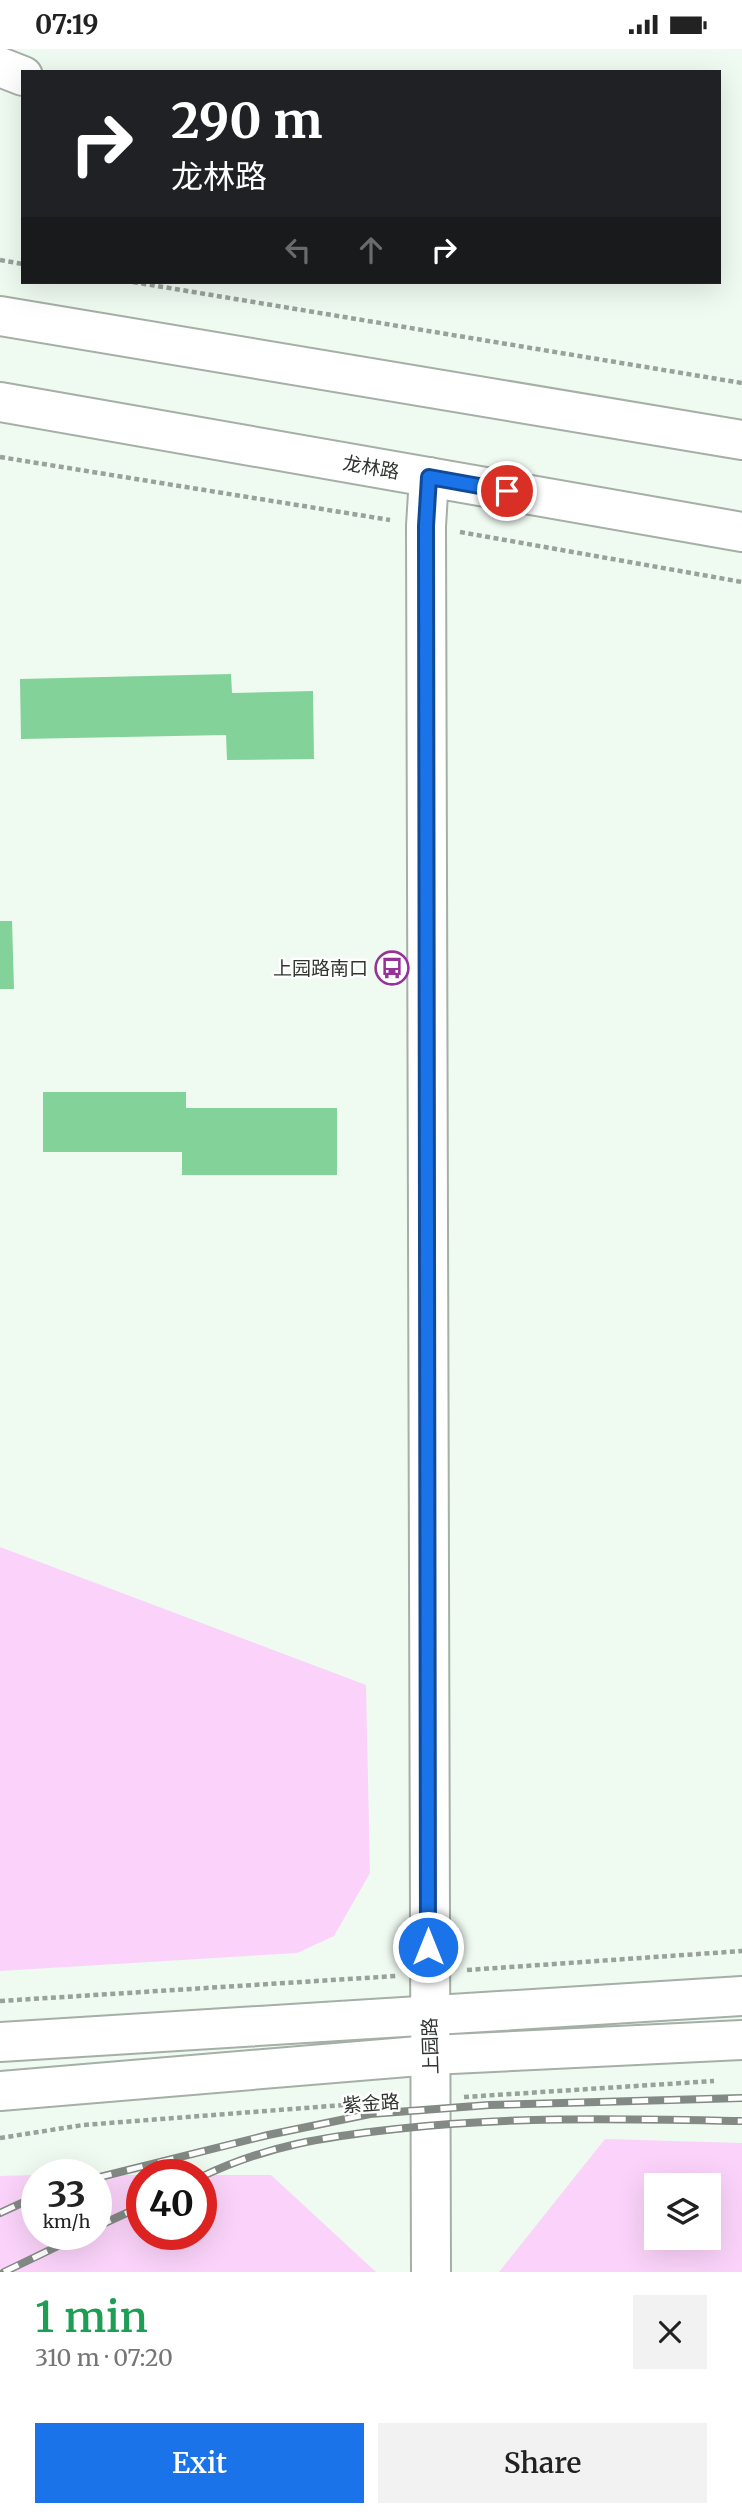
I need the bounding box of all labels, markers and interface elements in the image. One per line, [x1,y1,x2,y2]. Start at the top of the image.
text: 07:19 [35,8,99,41]
text: 290 m [171,90,323,151]
icon: right [56,98,147,189]
text: 龙林路 [171,157,267,197]
icon: left [279,231,317,269]
icon: ahead [352,231,390,269]
icon: right [425,231,463,269]
street label: 龙林路 [341,450,401,484]
pin [477,461,537,521]
icon: arrive [488,472,526,510]
bus stop icon: 上园路南口 [373,949,411,987]
place label: 上园路南口 [273,956,368,980]
position arrow [391,1910,465,1984]
street label: 上园路 [417,2017,443,2075]
street label: 紫金路 [342,2089,400,2117]
speed limit sign: 40 [126,2159,217,2250]
text: 33 [47,2173,86,2217]
map controls [644,2173,721,2250]
button: layers [644,2173,721,2250]
text: km/h [43,2210,90,2233]
text: 1 min [35,2291,148,2343]
button: close [633,2295,707,2369]
text: 310 m · 07:20 [35,2343,173,2372]
button: Exit [35,2423,364,2503]
button: Share [378,2423,707,2503]

